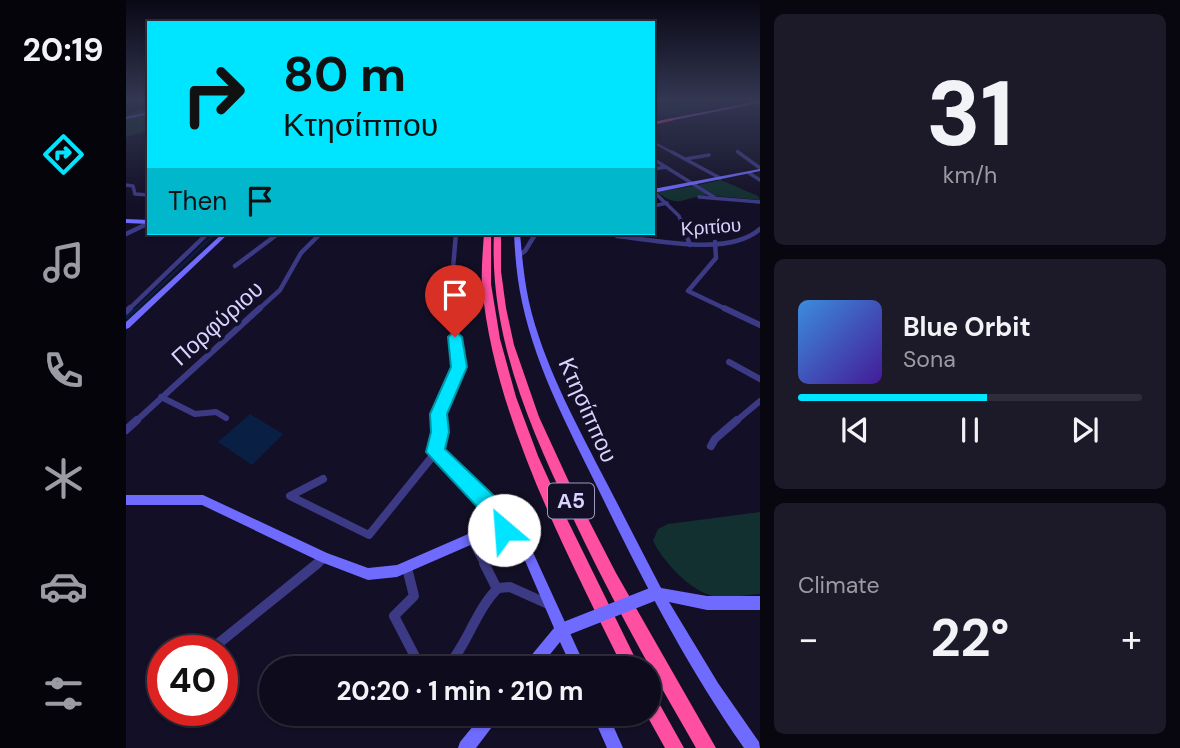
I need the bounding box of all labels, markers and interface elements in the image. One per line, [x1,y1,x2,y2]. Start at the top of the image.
text: 20:19 [23,29,103,71]
text: 80 m [283,42,406,106]
icon: right [168,49,259,140]
text: 31 [926,55,1014,173]
text: Κτησίππου [283,104,438,146]
icon: directions [39,130,88,179]
text: km/h [943,160,997,190]
icon: arrive [241,182,279,220]
text: Then [168,184,227,218]
street label: Κριτίου [680,212,742,242]
icon: music [39,238,88,287]
pin [425,265,485,337]
street label: Πορφύριου [165,274,269,372]
icon: arrive [436,276,474,314]
text: Blue Orbit [903,310,1031,344]
text: Sona [903,344,956,374]
icon: phone [39,346,88,395]
street label: Κτησίππου [552,353,624,467]
icon: previous [836,411,874,449]
icon: pause [951,411,989,449]
icon: next [1066,411,1104,449]
icon: climate [39,454,88,503]
road number: Α5 [548,484,594,518]
position arrow [467,493,541,567]
icon: car [39,562,88,611]
text: Climate [798,570,880,600]
text: 22° [931,604,1009,672]
text: − [798,614,819,664]
text: + [1121,614,1142,664]
speed limit sign: 40 [147,635,238,726]
icon: filters [39,669,88,718]
text: 20:20 · 1 min · 210 m [336,674,584,708]

